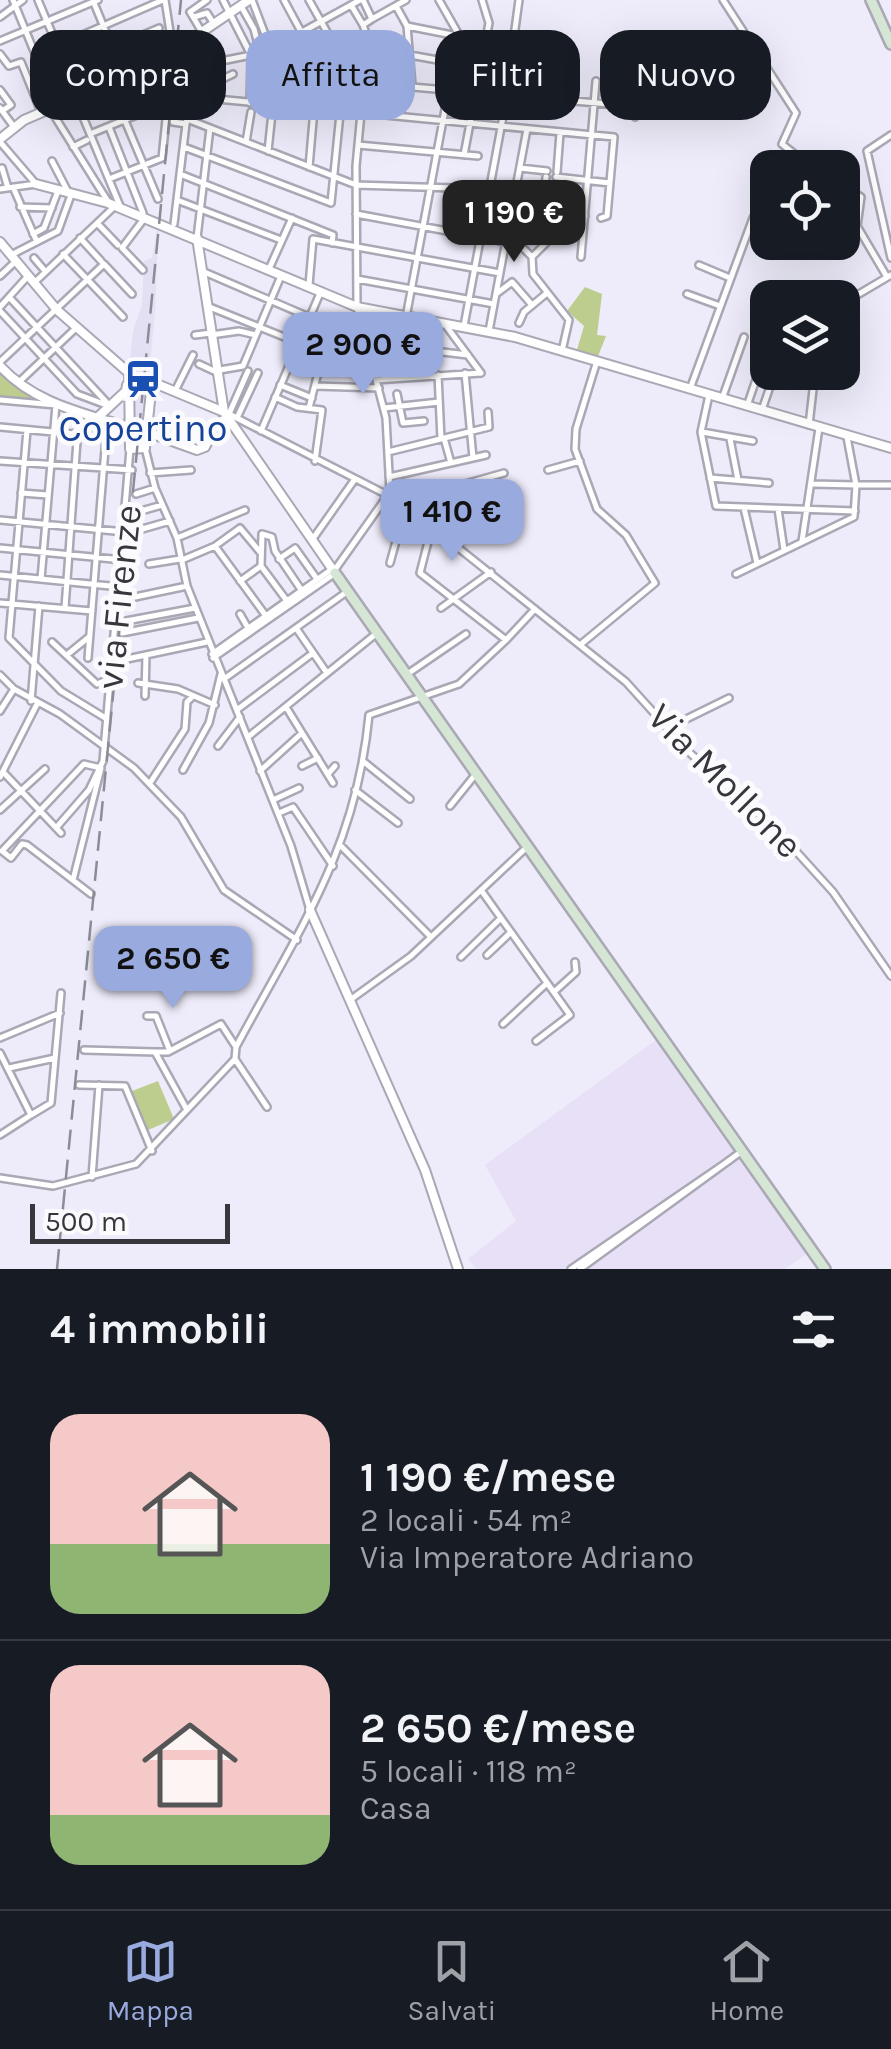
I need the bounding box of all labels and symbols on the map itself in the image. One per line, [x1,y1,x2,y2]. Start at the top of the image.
pin: 1 190 € [422,180,606,265]
pin: 2 900 € [271,312,455,397]
station icon: Copertino [122,358,164,400]
place label: Copertino [59,406,227,451]
pin: 1 410 € [360,479,544,564]
street label: via Firenze [87,502,151,692]
street label: Via Mollone [638,694,812,868]
pin: 2 650 € [81,926,265,1011]
scale bar [30,1199,230,1244]

